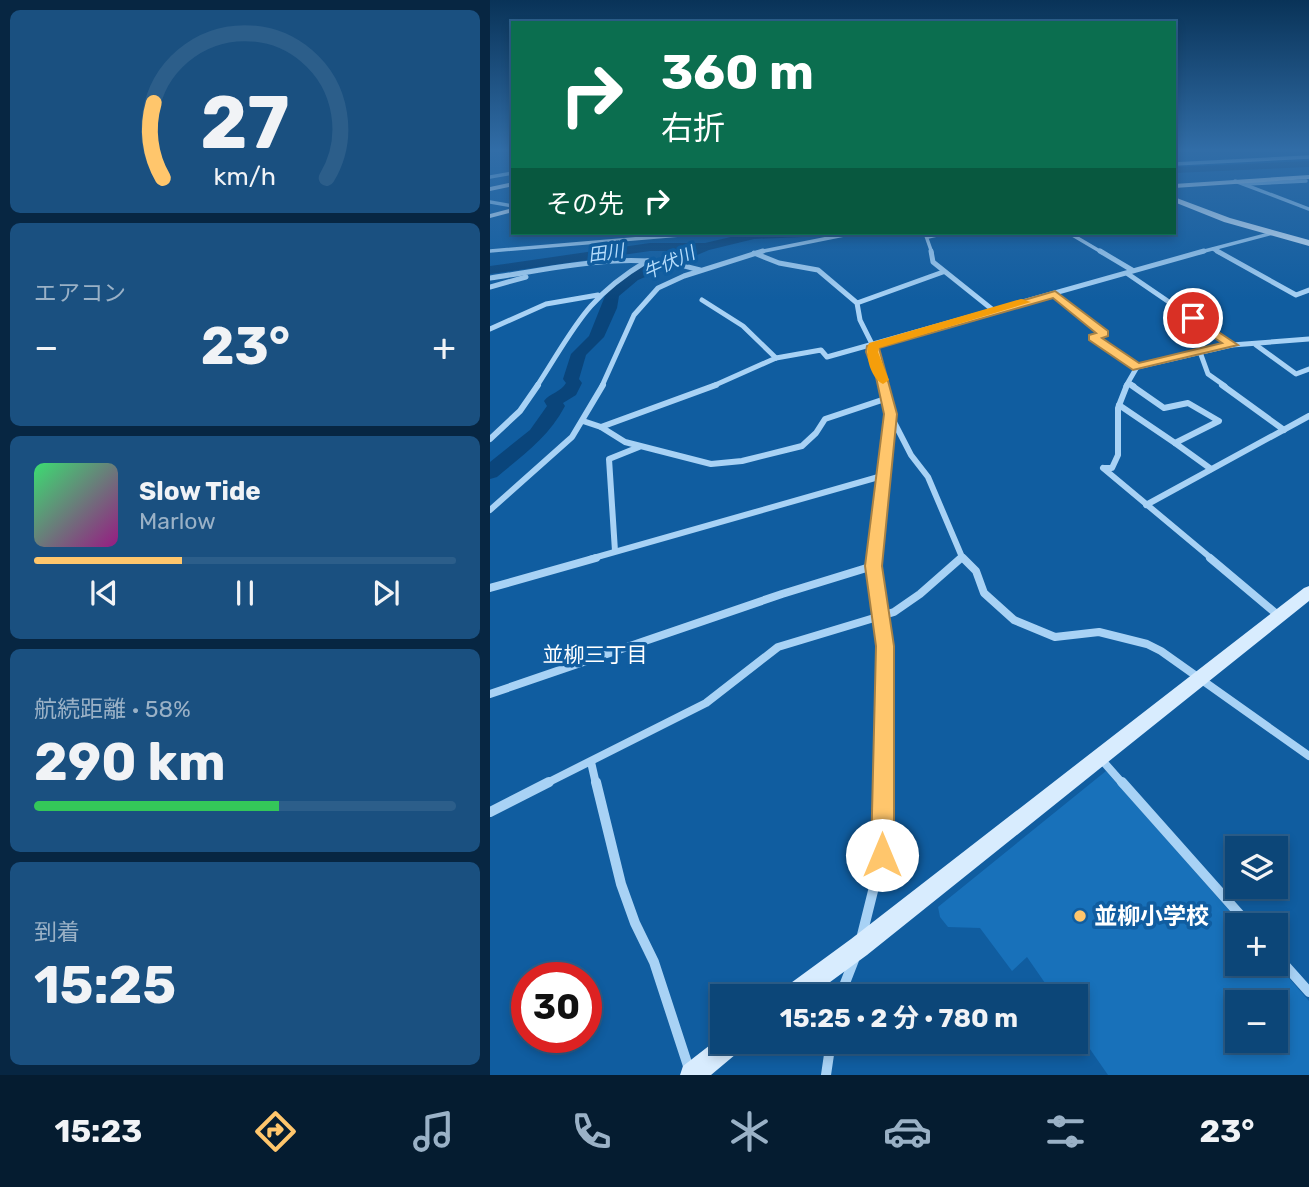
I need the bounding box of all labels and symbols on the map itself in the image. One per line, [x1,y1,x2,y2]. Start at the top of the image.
water label: 田川 [587,239,627,266]
water label: 牛伏川 [640,241,700,284]
pin [1163,288,1223,348]
district label: 並柳三丁目 [543,642,648,667]
position arrow [845,818,919,892]
place label: 並柳小学校 [1094,902,1209,930]
marker: 並柳小学校 [1072,908,1088,924]
speed limit sign: 30 [511,962,602,1053]

